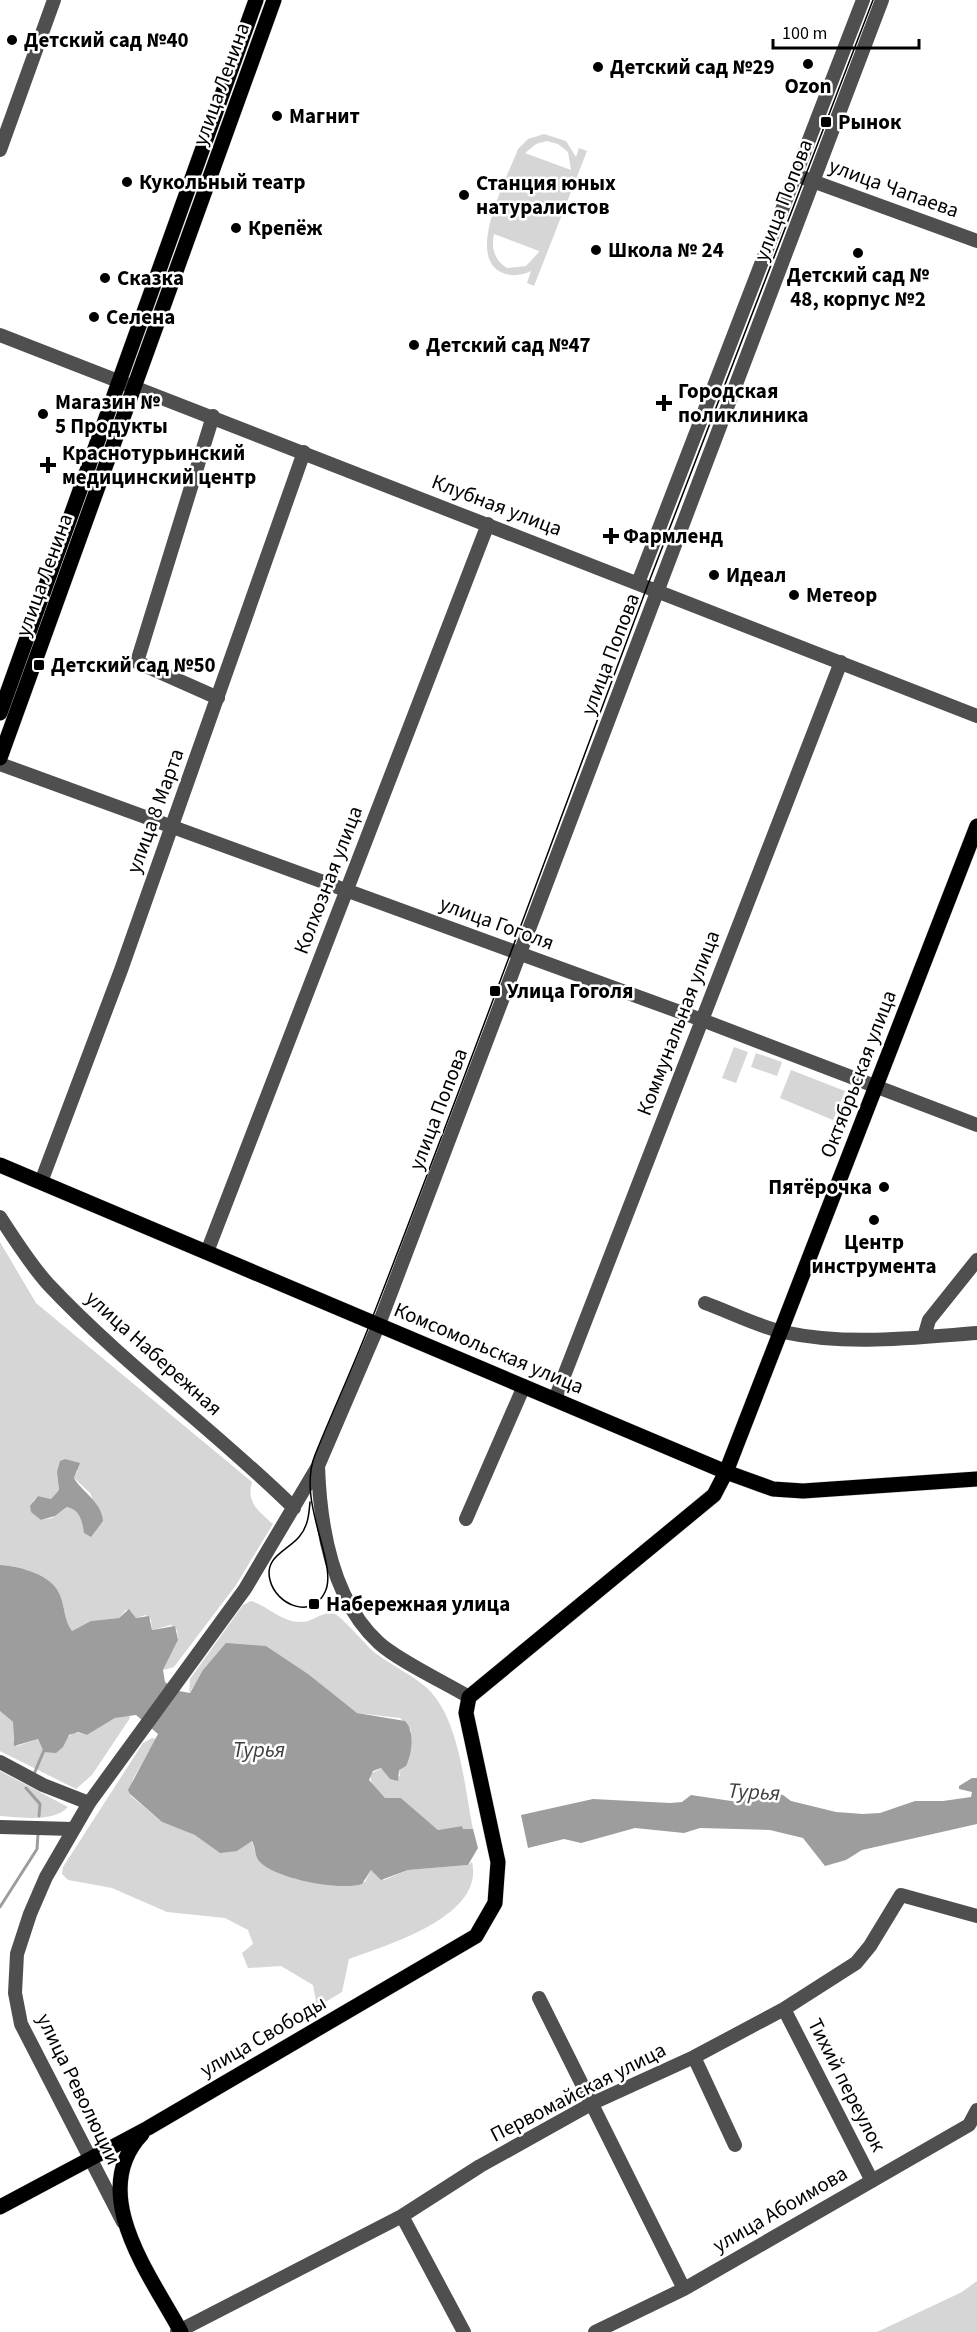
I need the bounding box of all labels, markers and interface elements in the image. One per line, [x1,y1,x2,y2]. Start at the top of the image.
scale bar [773,12,918,50]
street label: улица Ленина [185,18,257,150]
text: 100 m [782,21,827,46]
place label: Детский сад №40 [24,25,189,55]
marker: Детский сад №40 [5,33,19,47]
place label: Детский сад №29 [610,52,775,82]
marker: Ozon [801,57,815,71]
marker: Детский сад №29 [591,60,605,74]
place label: Ozon [784,71,832,101]
place label: Магнит [289,101,360,131]
place label: Рынок [838,107,902,137]
marker: Магнит [270,109,284,123]
marker: Рынок [819,115,833,129]
street label: улица Попова [746,135,820,265]
street label: улица Чапаева [825,151,963,225]
place label: Кукольный театр [139,167,306,197]
place label: Станция юных натуралистов [476,168,616,222]
marker: Кукольный театр [120,175,134,189]
marker: Станция юных натуралистов [457,188,471,202]
place label: Крепёж [248,213,323,243]
marker: Крепёж [229,221,243,235]
place label: Школа № 24 [608,235,724,265]
marker: Школа № 24 [589,243,603,257]
marker: Детский сад № 48, корпус №2 [851,246,865,260]
place label: Детский сад № 48, корпус №2 [787,260,929,314]
place label: Сказка [117,263,184,293]
marker: Сказка [98,271,112,285]
place label: Селена [106,302,175,332]
marker: Селена [87,310,101,324]
place label: Детский сад №47 [426,330,591,360]
marker: Детский сад №47 [407,338,421,352]
place label: Городская поликлиника [678,376,809,430]
place label: Магазин № 5 Продукты [55,387,168,441]
marker: Городская поликлиника [655,394,673,412]
marker: Магазин № 5 Продукты [36,407,50,421]
place label: Краснотурьинский медицинский центр [62,438,256,492]
marker: Краснотурьинский медицинский центр [39,456,57,474]
street label: Клубная улица [427,466,567,544]
street label: улица Ленина [8,509,80,641]
place label: Фармленд [623,521,724,551]
marker: Фармленд [604,529,618,543]
place label: Идеал [726,560,786,590]
marker: Идеал [707,568,721,582]
place label: Метеор [806,580,877,610]
marker: Метеор [787,588,801,602]
street label: улица Попова [573,589,647,719]
place label: Детский сад №50 [51,650,216,680]
marker: Детский сад №50 [32,658,46,672]
street label: улица 8 Марта [119,744,191,878]
street label: Колхозная улица [286,802,370,958]
street label: улица Гоголя [436,888,558,958]
street label: Коммунальная улица [629,926,727,1120]
place label: Улица Гоголя [507,976,633,1006]
marker: Улица Гоголя [488,984,502,998]
street label: Октябрьская улица [812,986,904,1162]
street label: улица Попова [401,1044,475,1174]
place label: Пятёрочка [768,1172,872,1202]
marker: Пятёрочка [877,1180,891,1194]
marker: Центр инструмента [867,1213,881,1227]
place label: Центр инструмента [811,1227,937,1281]
street label: улица Набережная [79,1283,229,1423]
street label: Комсомольская улица [389,1294,589,1402]
place label: Набережная улица [326,1589,510,1619]
marker: Набережная улица [307,1597,321,1611]
water label: Турья [233,1734,285,1766]
water label: Турья [727,1775,781,1809]
street label: улица Свободы [194,1988,332,2084]
street label: улица Революции [29,2008,129,2170]
street label: Тихий переулок [800,2013,894,2157]
street label: Первомайская улица [485,2035,671,2149]
street label: улица Абоимова [707,2158,853,2260]

